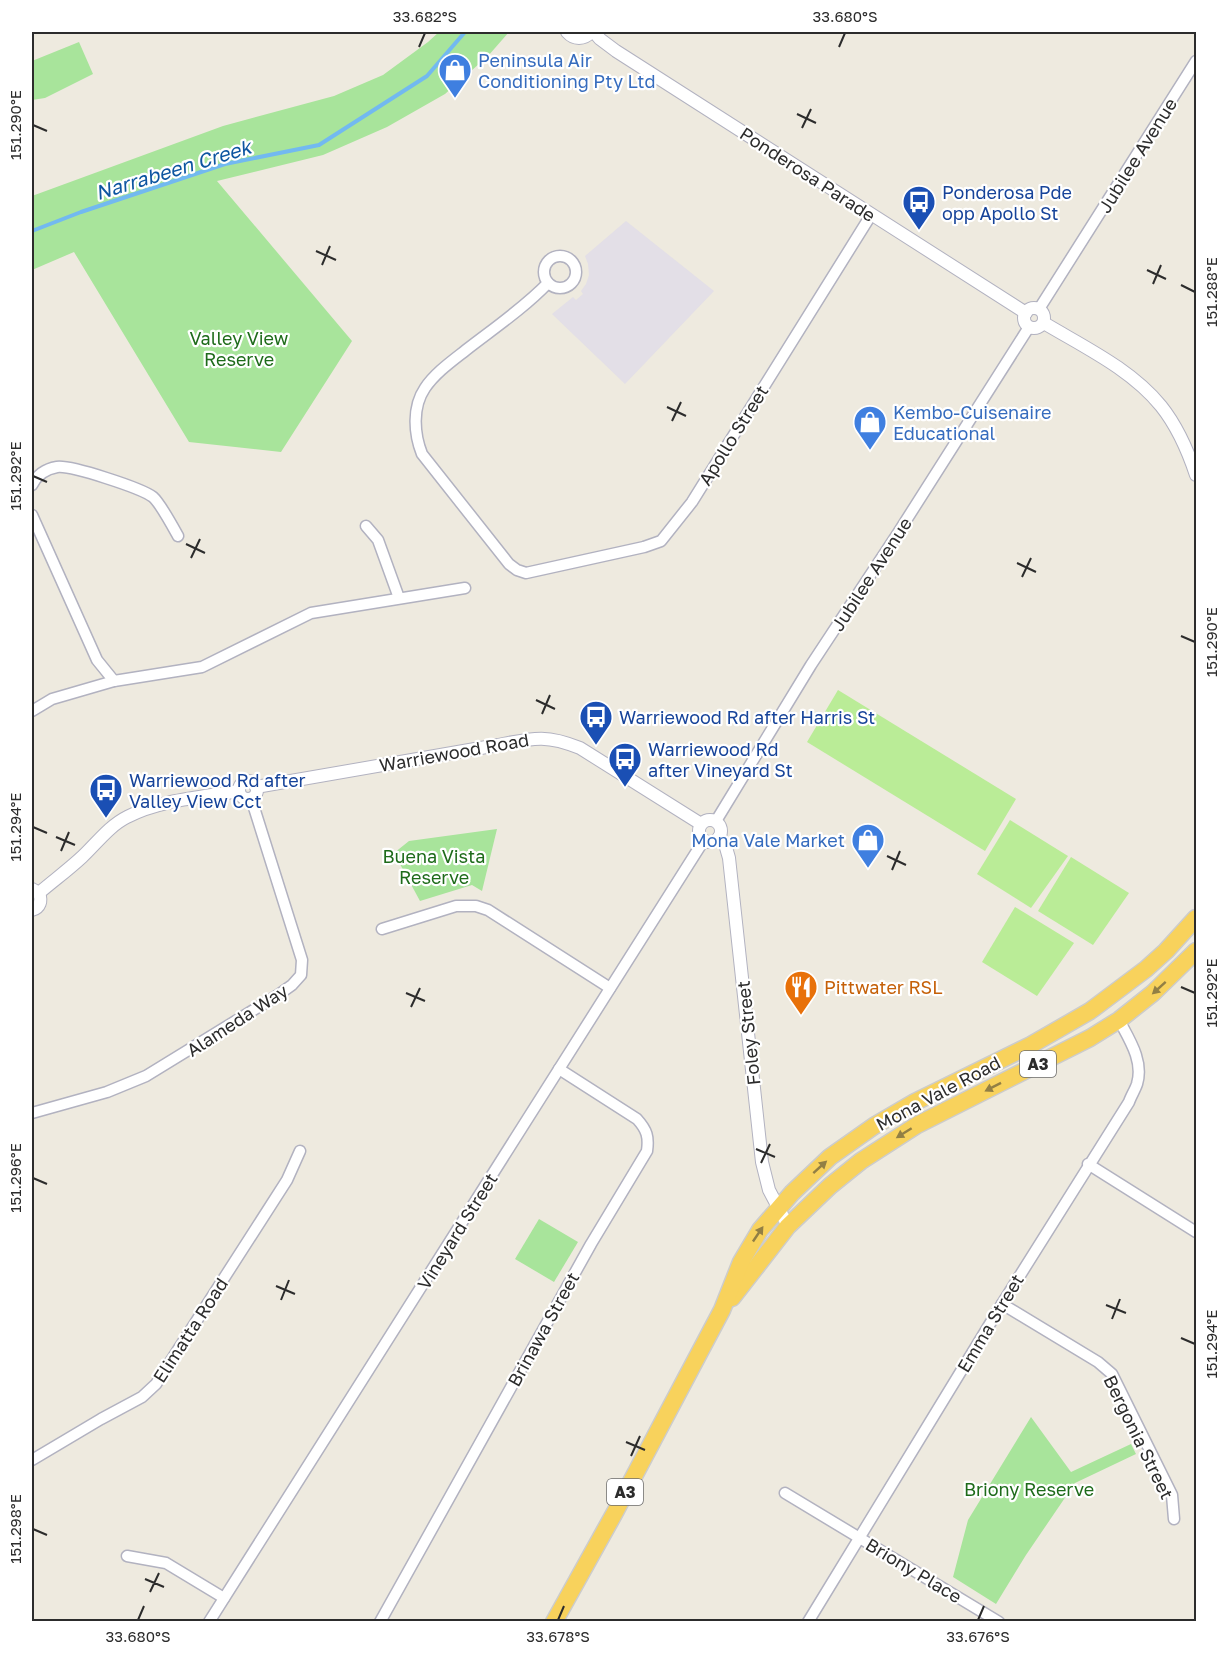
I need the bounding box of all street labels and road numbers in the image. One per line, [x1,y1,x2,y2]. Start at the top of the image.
street label: Jubilee Avenue [1093,94,1181,216]
street label: Ponderosa Parade [736,122,880,226]
street label: Apollo Street [694,381,772,489]
street label: Jubilee Avenue [826,513,916,635]
street label: Warriewood Road [377,728,531,776]
street label: Alameda Way [182,979,292,1061]
street label: Foley Street [732,980,764,1086]
street label: Mona Vale Road [872,1051,1004,1135]
road number: A3 [1020,1051,1056,1077]
street label: Vineyard Street [412,1169,502,1293]
street label: Brinawa Street [503,1268,583,1390]
street label: Emma Street [952,1270,1028,1376]
street label: Elimatta Road [148,1273,232,1387]
street label: Bergonia Street [1100,1371,1178,1503]
road number: A3 [607,1479,643,1505]
street label: Briony Place [862,1533,966,1607]

